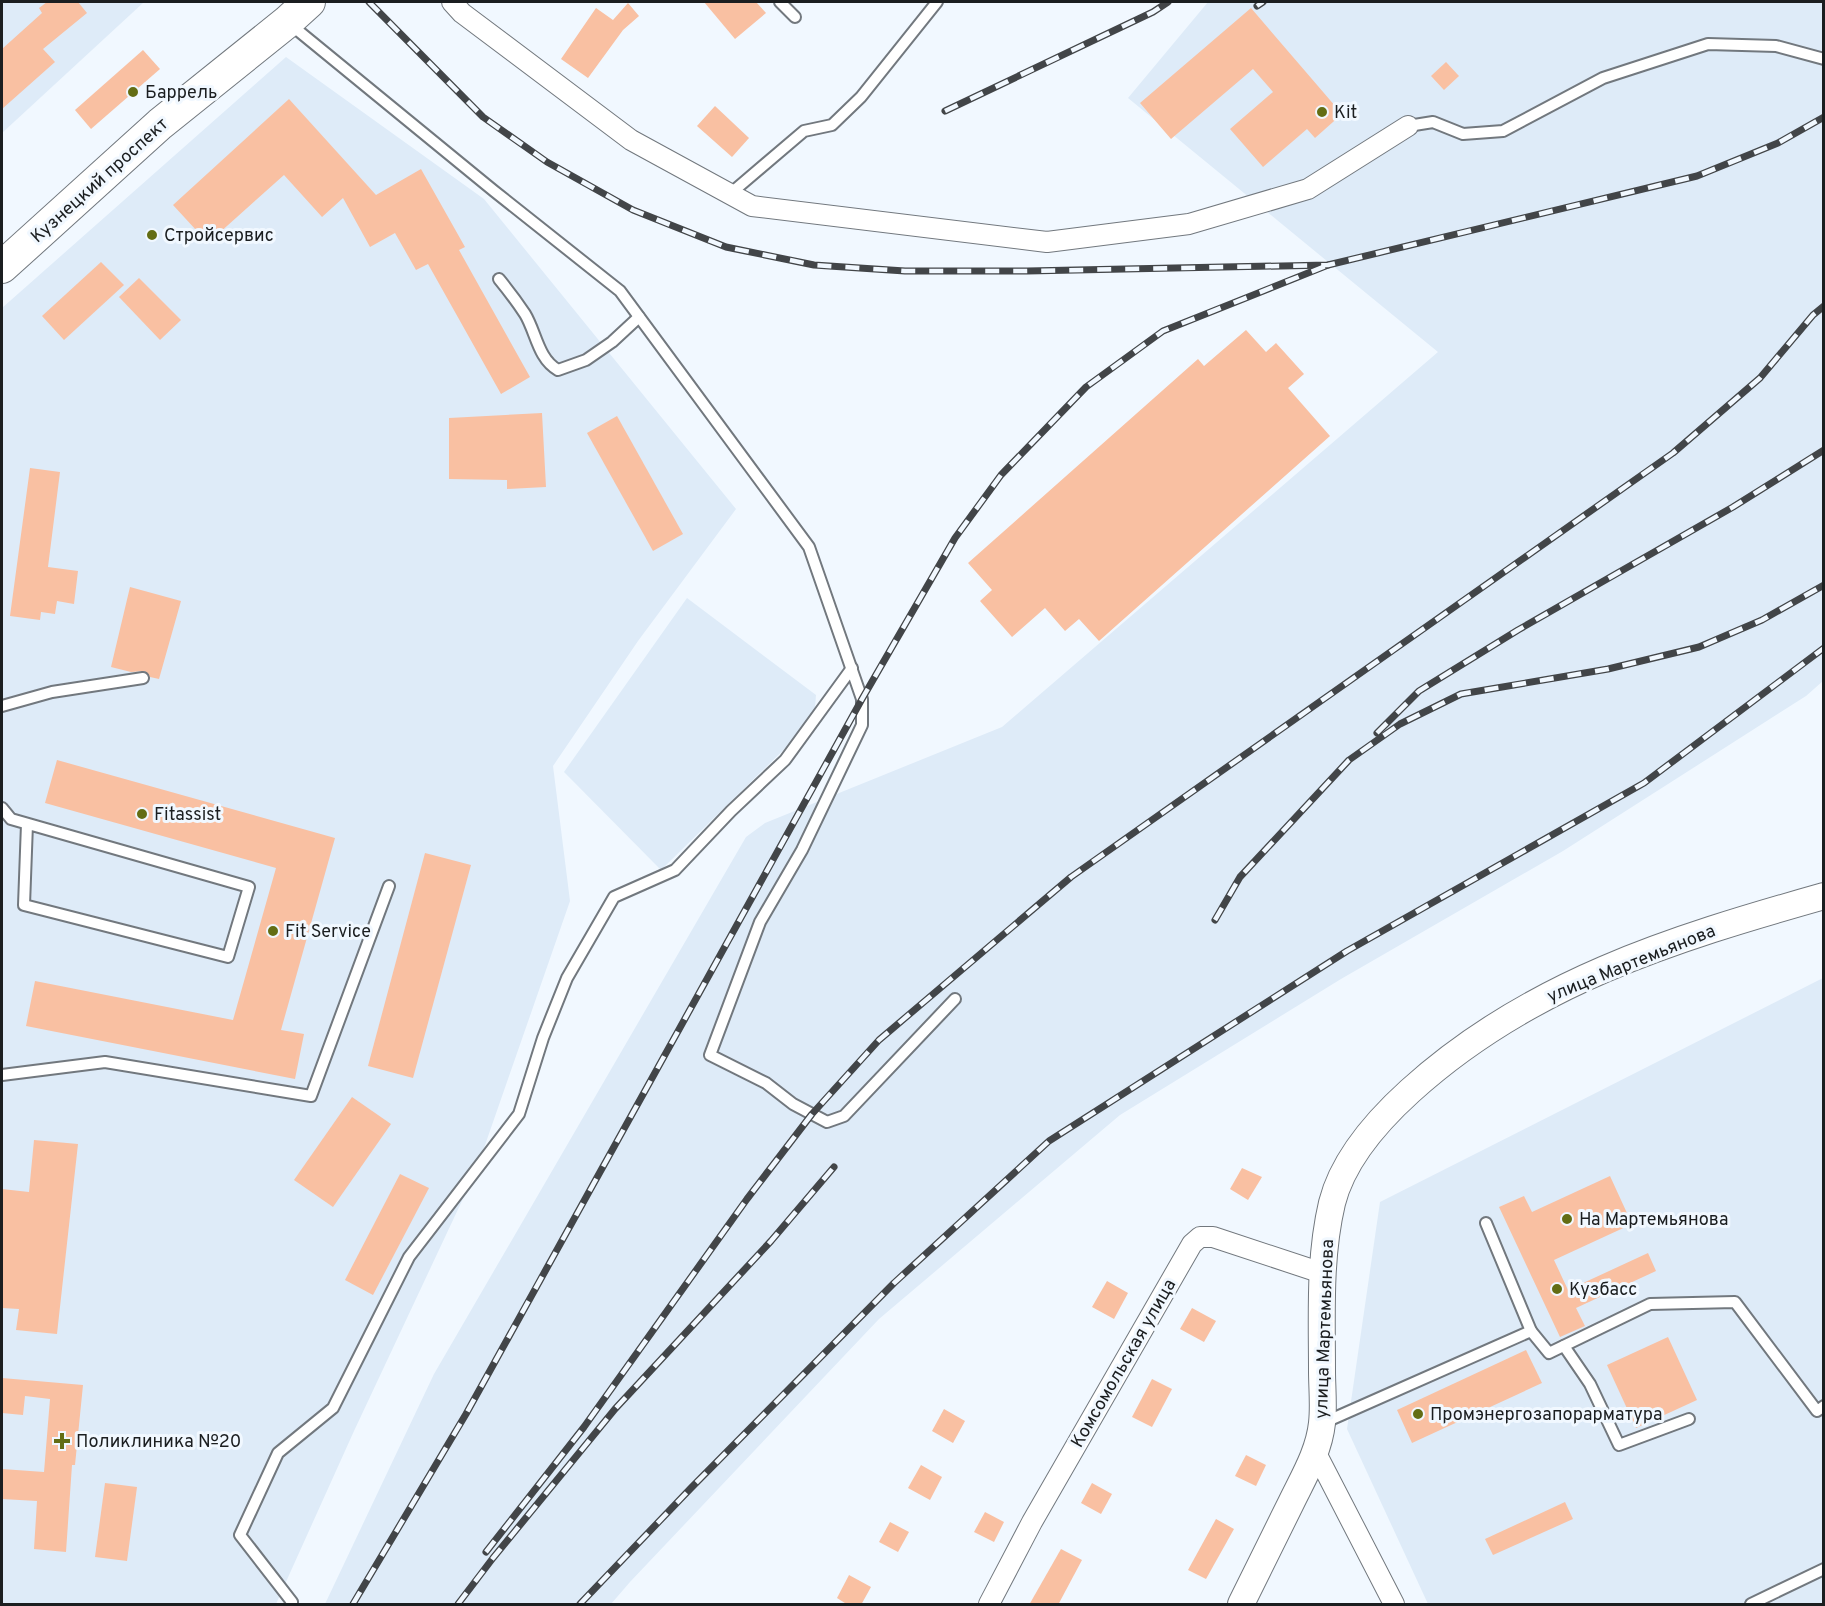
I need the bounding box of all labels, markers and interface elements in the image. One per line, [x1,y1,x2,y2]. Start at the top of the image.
place label: Баррель [145,82,217,105]
marker: Баррель [126,85,140,99]
place label: Kit [1334,102,1357,125]
marker: Kit [1315,105,1329,119]
street label: Кузнецкий проспект [27,113,173,249]
place label: Стройсервис [164,225,274,248]
marker: Стройсервис [145,228,159,242]
place label: Fitassist [154,804,221,827]
marker: Fitassist [135,807,149,821]
street label: улица Мартемьянова [1544,920,1719,1009]
place label: Fit Service [285,921,371,944]
marker: Fit Service [266,924,280,938]
place label: На Мартемьянова [1579,1209,1728,1232]
marker: На Мартемьянова [1560,1212,1574,1226]
street label: улица Мартемьянова [1311,1239,1340,1419]
street label: Комсомольская улица [1067,1275,1182,1452]
place label: Кузбасс [1569,1279,1637,1302]
marker: Кузбасс [1550,1282,1564,1296]
place label: Промэнергозапорарматура [1430,1404,1663,1427]
marker: Промэнергозапорарматура [1411,1407,1425,1421]
place label: Поликлиника №20 [76,1431,241,1454]
marker: Поликлиника №20 [53,1432,71,1450]

